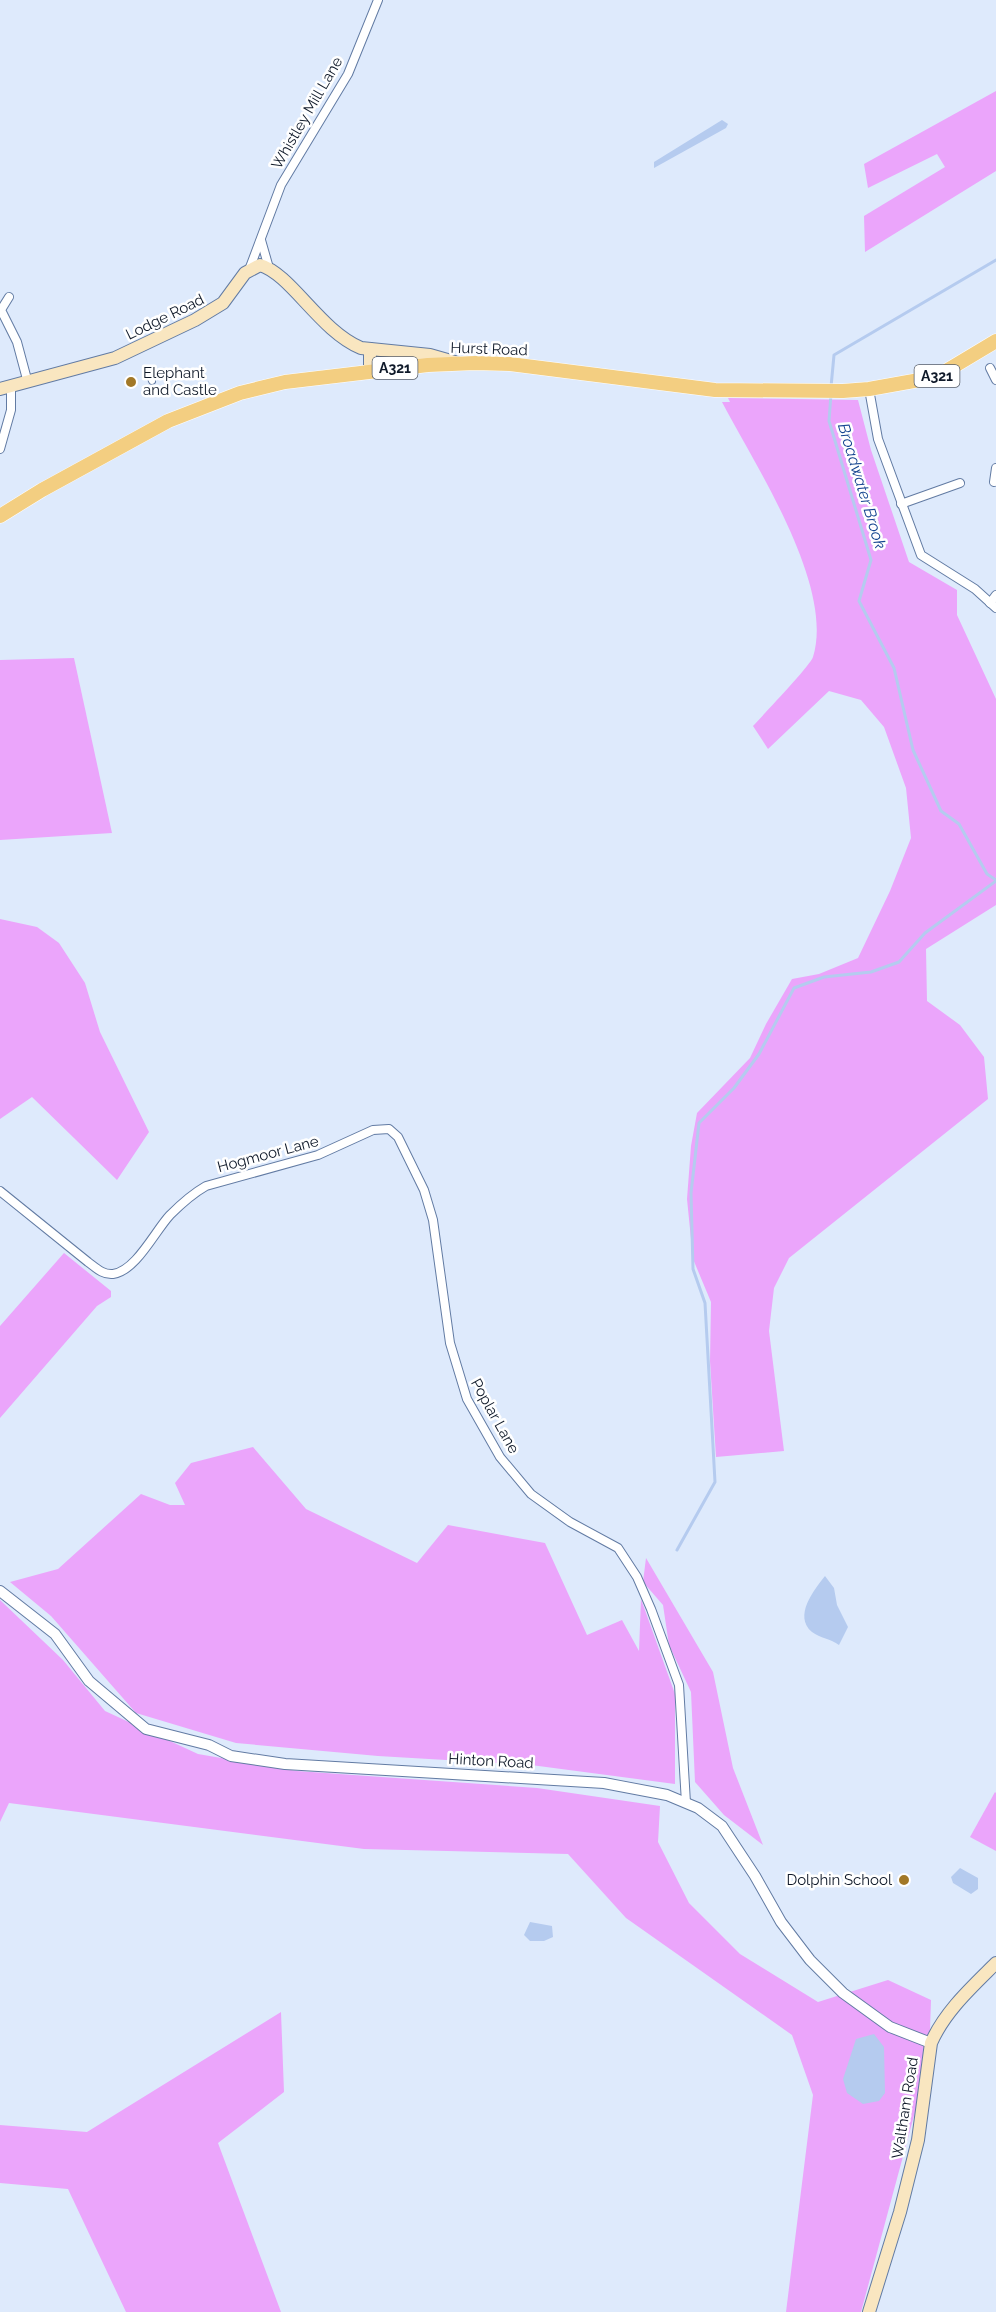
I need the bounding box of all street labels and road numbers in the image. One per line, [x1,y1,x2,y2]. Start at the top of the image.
street label: Whistley Mill Lane [268,54,347,172]
street label: Lodge Road [123,290,207,344]
street label: Hurst Road [450,339,528,359]
road number: A321 [372,357,418,379]
road number: A321 [914,365,960,387]
street label: Hogmoor Lane [215,1132,321,1176]
street label: Poplar Lane [467,1375,523,1457]
street label: Hinton Road [448,1750,534,1772]
street label: Waltham Road [888,2056,922,2160]

